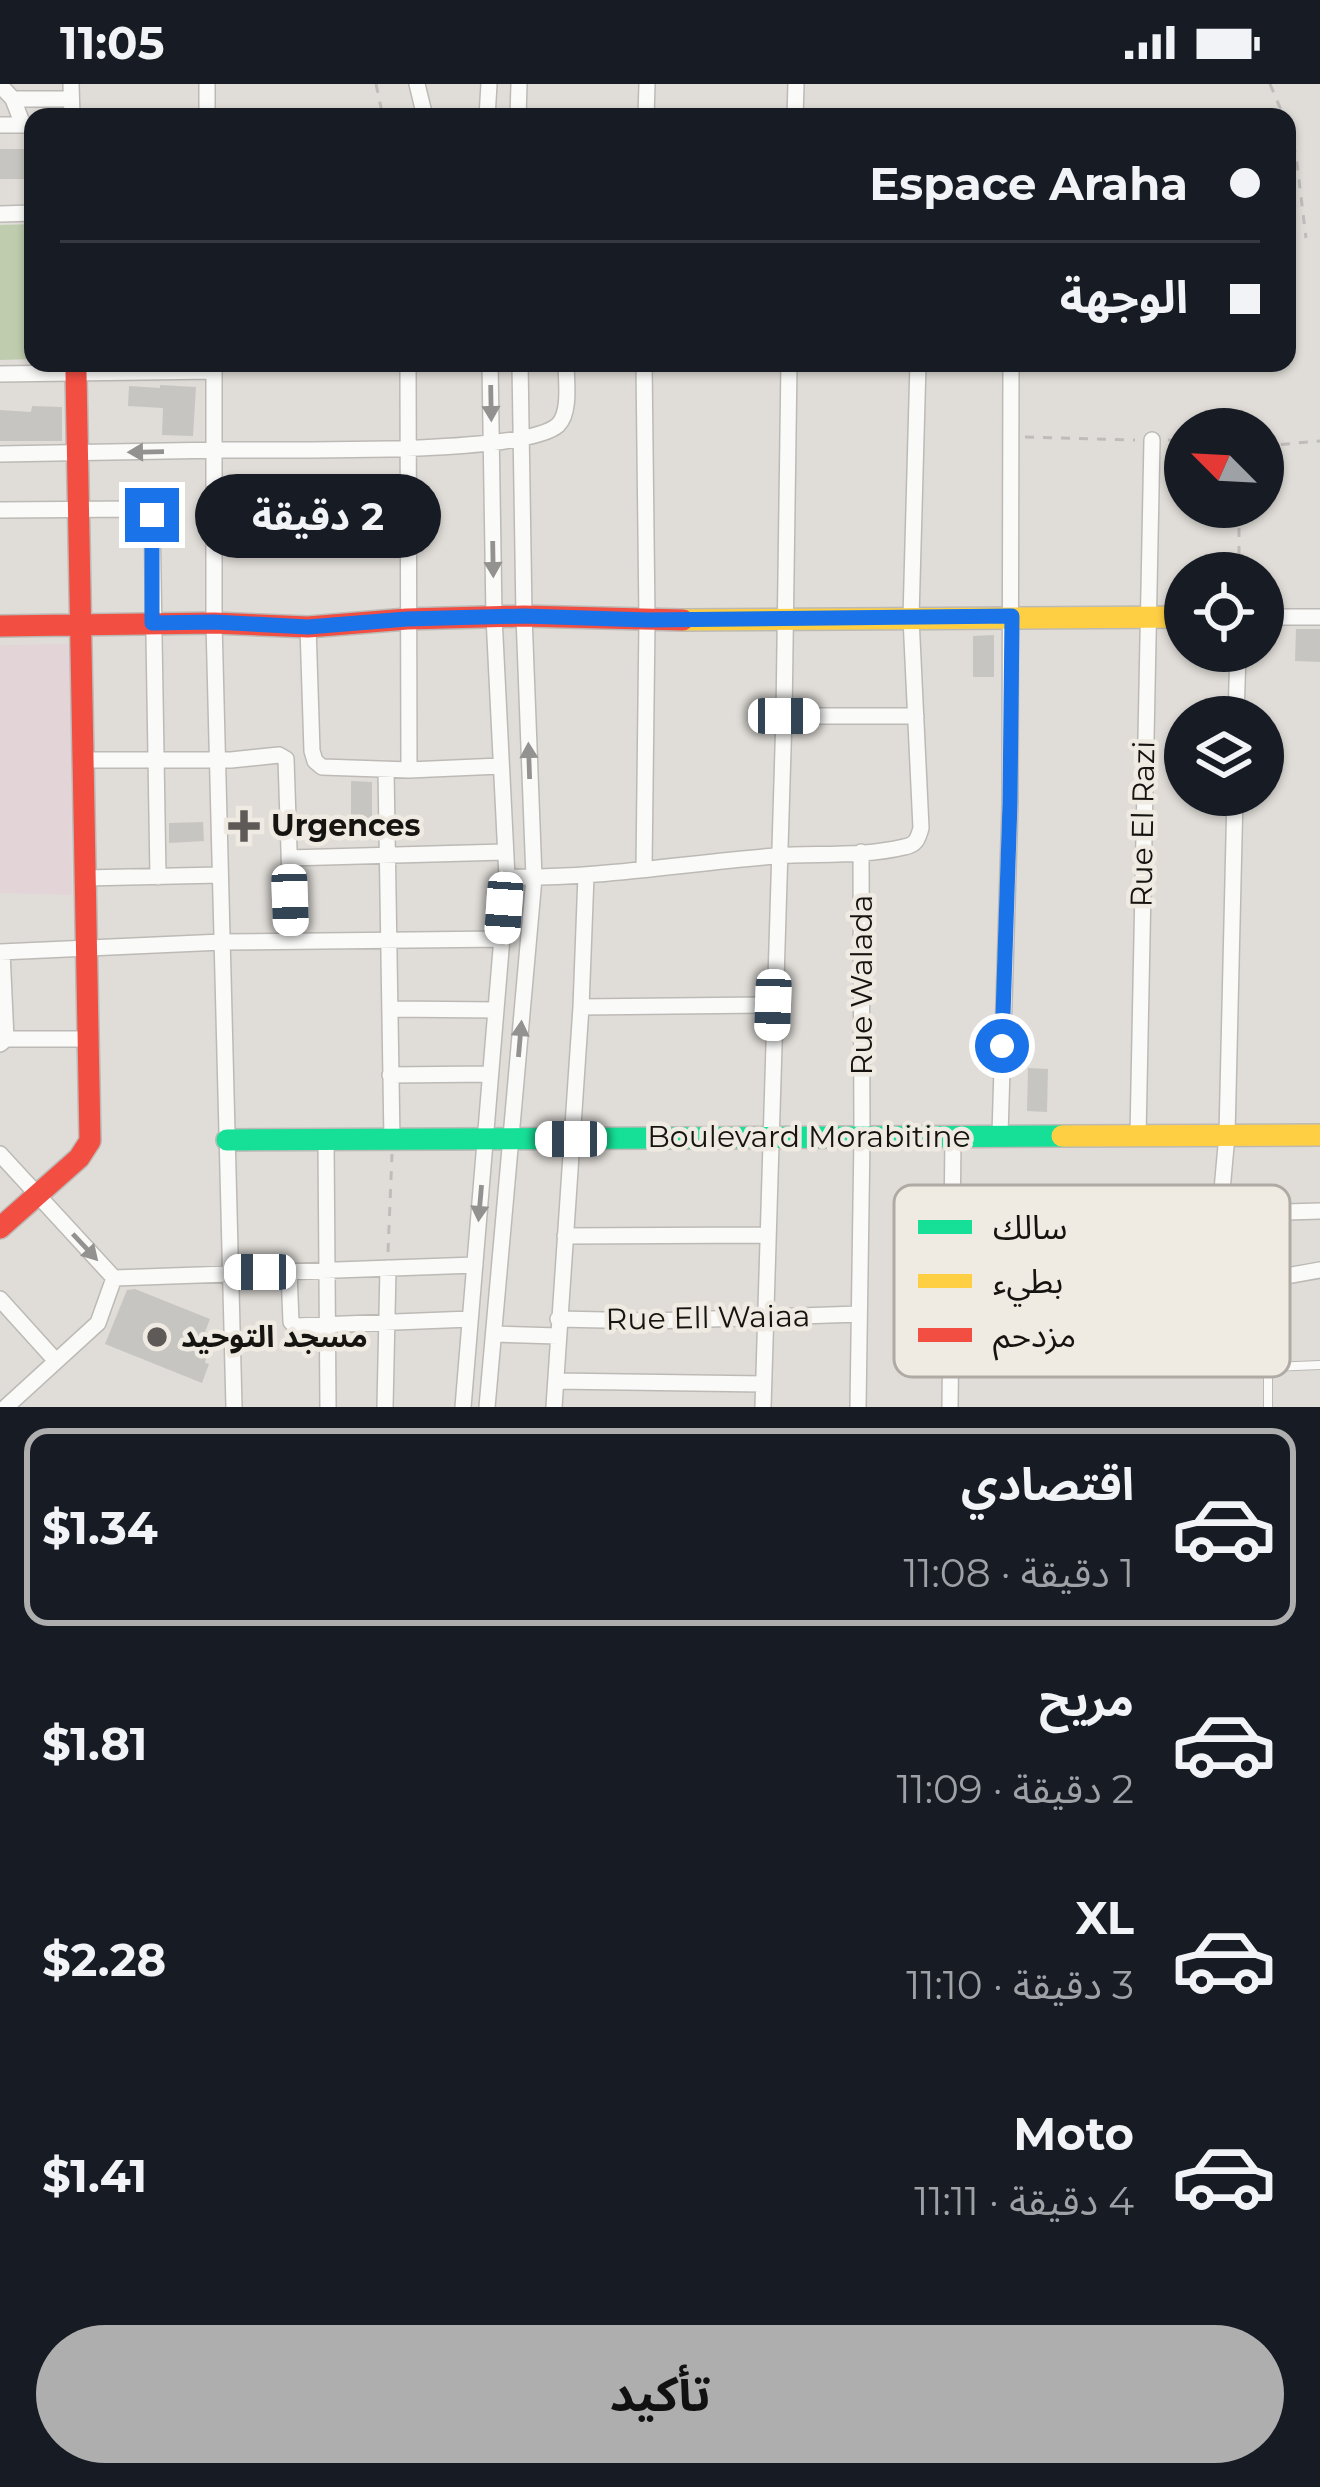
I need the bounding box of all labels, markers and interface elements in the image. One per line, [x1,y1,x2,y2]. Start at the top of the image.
text: 11:05 [60,15,164,70]
text: Espace Araha [869,156,1188,211]
text: الوجهة [1060,269,1188,324]
one-way arrow [481,384,500,422]
north arrow [1164,408,1284,528]
map controls [1164,408,1284,816]
one-way arrow [126,442,164,461]
callout: 2 دقيقة [194,473,440,557]
route end [125,488,179,542]
text: 2 دقيقة [252,492,384,540]
one-way arrow [483,541,503,579]
button: locate [1164,552,1284,672]
button: layers [1164,696,1284,816]
car [748,698,820,734]
street label: Rue El Razi [1123,740,1162,908]
one-way arrow [520,741,539,779]
place label: Urgences [271,807,421,844]
marker: Urgences [228,810,260,842]
car [271,863,309,937]
car [484,871,524,945]
street label: Rue Walada [843,894,880,1076]
car [754,968,792,1042]
route start [975,1019,1029,1073]
one-way arrow [511,1020,530,1058]
street label: Boulevard Morabitine [647,1118,971,1155]
car [535,1121,607,1157]
one-way arrow [470,1185,489,1222]
legend [894,1185,1290,1377]
text: سالك [993,1207,1067,1247]
one-way arrow [71,1233,98,1262]
car [224,1254,296,1290]
text: بطيء [993,1261,1063,1307]
street label: Rue Ell Waiaa [605,1297,811,1338]
text: مزدحم [993,1315,1076,1361]
place label: مسجد التوحيد [181,1318,368,1355]
marker: مسجد التوحيد [144,1324,170,1350]
text: اقتصادي [961,1456,1134,1511]
icon: car [1170,1473,1278,1581]
text: $1.34 [42,1500,158,1555]
text: 1 دقيقة · 11:08 [903,1549,1134,1597]
text: مريح [1039,1672,1134,1727]
icon: car [1170,1689,1278,1797]
text: $1.81 [42,1716,147,1771]
text: 2 دقيقة · 11:09 [897,1765,1134,1813]
text: XL [1076,1890,1134,1945]
icon: car [1170,1905,1278,2013]
text: $2.28 [42,1932,166,1987]
text: 3 دقيقة · 11:10 [906,1961,1134,2009]
text: Moto [1013,2106,1134,2161]
icon: car [1170,2121,1278,2229]
text: $1.41 [42,2148,147,2203]
text: 4 دقيقة · 11:11 [914,2177,1134,2225]
button: تأكيد [36,2325,1284,2463]

